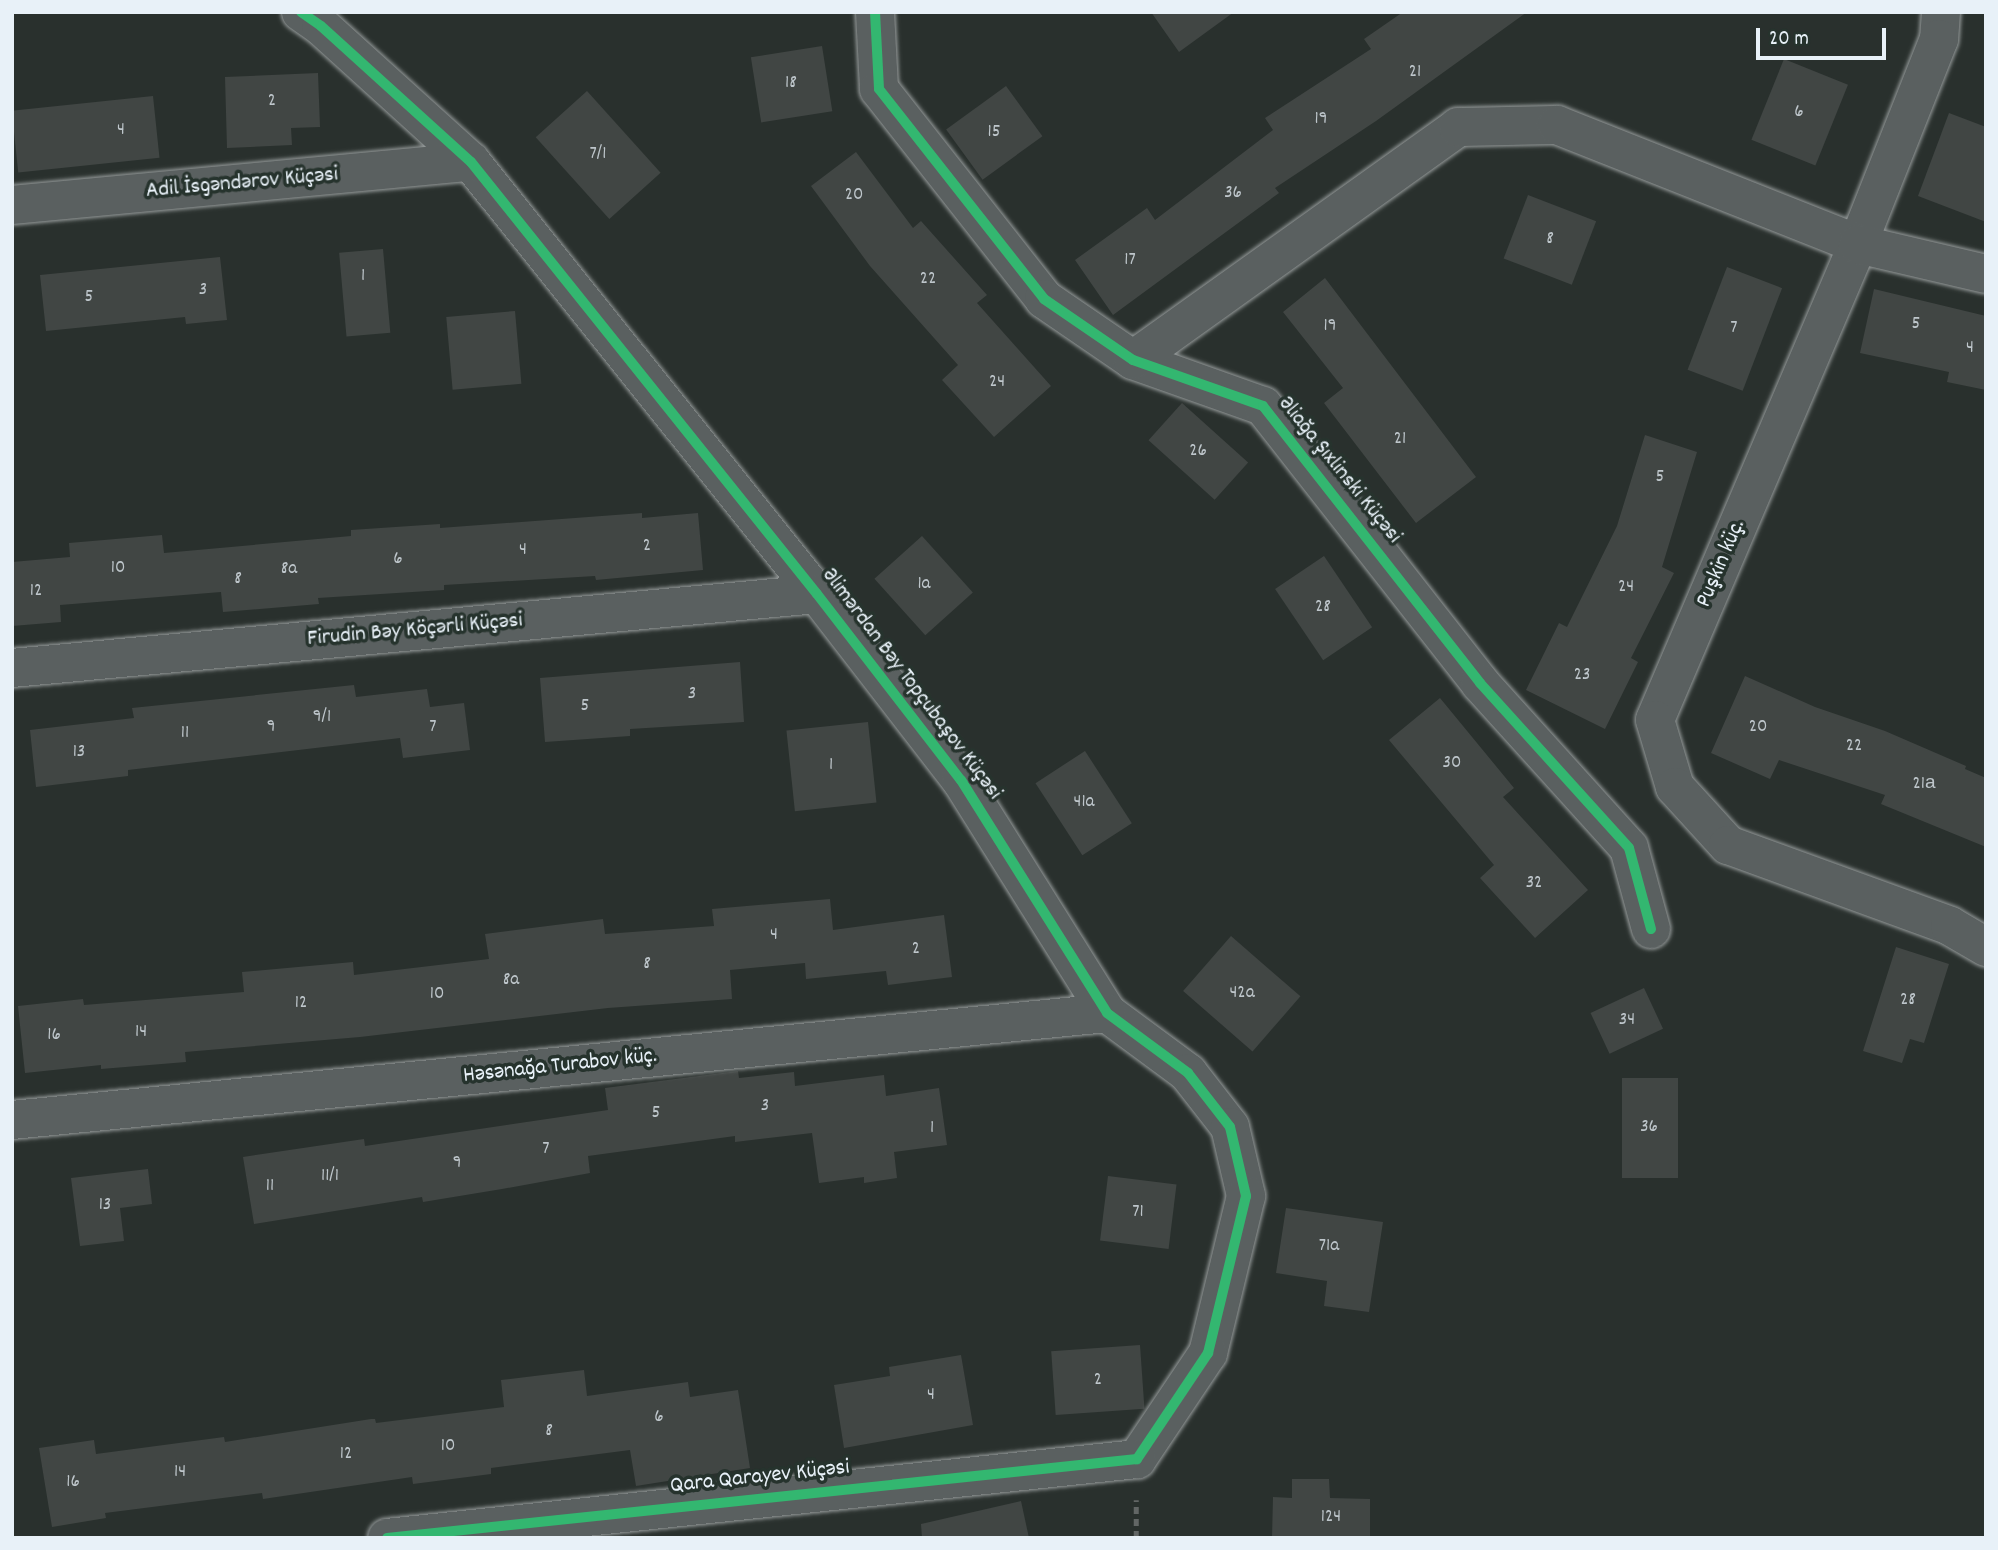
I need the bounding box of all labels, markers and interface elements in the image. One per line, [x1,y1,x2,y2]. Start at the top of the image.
scale bar [1760,14,1890,58]
text: 20 m [1769,25,1809,55]
house number: 21 [1409,62,1421,84]
house number: 18 [785,73,797,95]
house number: 2 [268,91,276,113]
house number: 6 [1794,102,1804,124]
house number: 19 [1315,109,1327,131]
house number: 4 [117,120,125,142]
house number: 15 [988,122,1000,144]
house number: 7/1 [590,144,606,166]
street label: Adil İsgəndərov Küçəsi [145,162,339,206]
house number: 36 [1224,183,1242,205]
house number: 20 [845,185,863,207]
house number: 8 [1546,229,1554,251]
house number: 17 [1124,250,1136,272]
house number: 1 [361,266,365,288]
house number: 22 [920,269,936,291]
house number: 3 [199,280,207,302]
house number: 5 [85,287,93,309]
house number: 5 [1912,314,1920,336]
house number: 19 [1324,316,1336,338]
house number: 7 [1730,318,1738,340]
house number: 4 [1966,338,1974,360]
house number: 24 [989,372,1005,394]
street label: Əliağa Şıxlinski Küçəsi [1271,392,1407,550]
house number: 21 [1394,429,1406,451]
house number: 26 [1189,441,1207,463]
house number: 5 [1656,467,1664,489]
street label: Puşkin küç. [1691,516,1753,612]
house number: 2 [643,536,651,558]
house number: 4 [519,540,527,562]
house number: 6 [393,549,403,571]
house number: 10 [111,558,125,580]
house number: 8a [281,559,297,581]
street label: Əlimərdan Bəy Topçubaşov Küçəsi [815,564,1007,806]
house number: 8 [234,569,242,591]
house number: 1a [917,574,931,596]
house number: 24 [1618,577,1634,599]
house number: 12 [30,581,42,603]
house number: 28 [1315,597,1331,619]
street label: Firudin Bəy Köçərli Küçəsi [306,608,524,654]
house number: 23 [1574,665,1590,687]
house number: 3 [688,684,696,706]
house number: 5 [581,696,589,718]
house number: 9/1 [313,707,331,729]
house number: 9 [267,717,275,739]
house number: 7 [429,717,437,739]
house number: 20 [1749,717,1767,739]
house number: 11 [181,723,189,745]
house number: 22 [1846,736,1862,758]
house number: 13 [73,742,85,764]
house number: 30 [1443,753,1461,775]
house number: 1 [829,755,833,777]
house number: 21а [1912,774,1936,796]
house number: 41a [1074,792,1094,814]
house number: 32 [1526,873,1542,895]
house number: 4 [770,925,778,947]
house number: 2 [912,939,920,961]
house number: 8 [643,954,651,976]
house number: 8a [503,970,519,992]
house number: 42a [1229,983,1255,1005]
house number: 10 [430,984,444,1006]
house number: 28 [1900,990,1916,1012]
house number: 12 [295,993,307,1015]
house number: 34 [1619,1010,1635,1032]
house number: 14 [135,1022,147,1044]
house number: 16 [47,1025,61,1047]
street label: Həsənağa Turabov küç. [462,1043,658,1091]
house number: 3 [761,1096,769,1118]
house number: 5 [652,1103,660,1125]
house number: 36 [1640,1117,1658,1139]
house number: 1 [930,1118,934,1140]
house number: 7 [542,1139,550,1161]
house number: 9 [453,1153,461,1175]
house number: 11/1 [321,1166,339,1188]
house number: 11 [266,1176,274,1198]
house number: 13 [99,1195,111,1217]
house number: 71 [1132,1202,1144,1224]
house number: 71a [1319,1236,1339,1258]
house number: 2 [1094,1370,1102,1392]
house number: 4 [927,1385,935,1407]
house number: 6 [654,1407,664,1429]
house number: 8 [545,1421,553,1443]
house number: 10 [441,1436,455,1458]
house number: 12 [340,1444,352,1466]
street label: Qara Qarayev Küçəsi [669,1455,851,1501]
house number: 14 [174,1462,186,1484]
house number: 16 [66,1472,80,1494]
house number: 124 [1321,1507,1341,1529]

